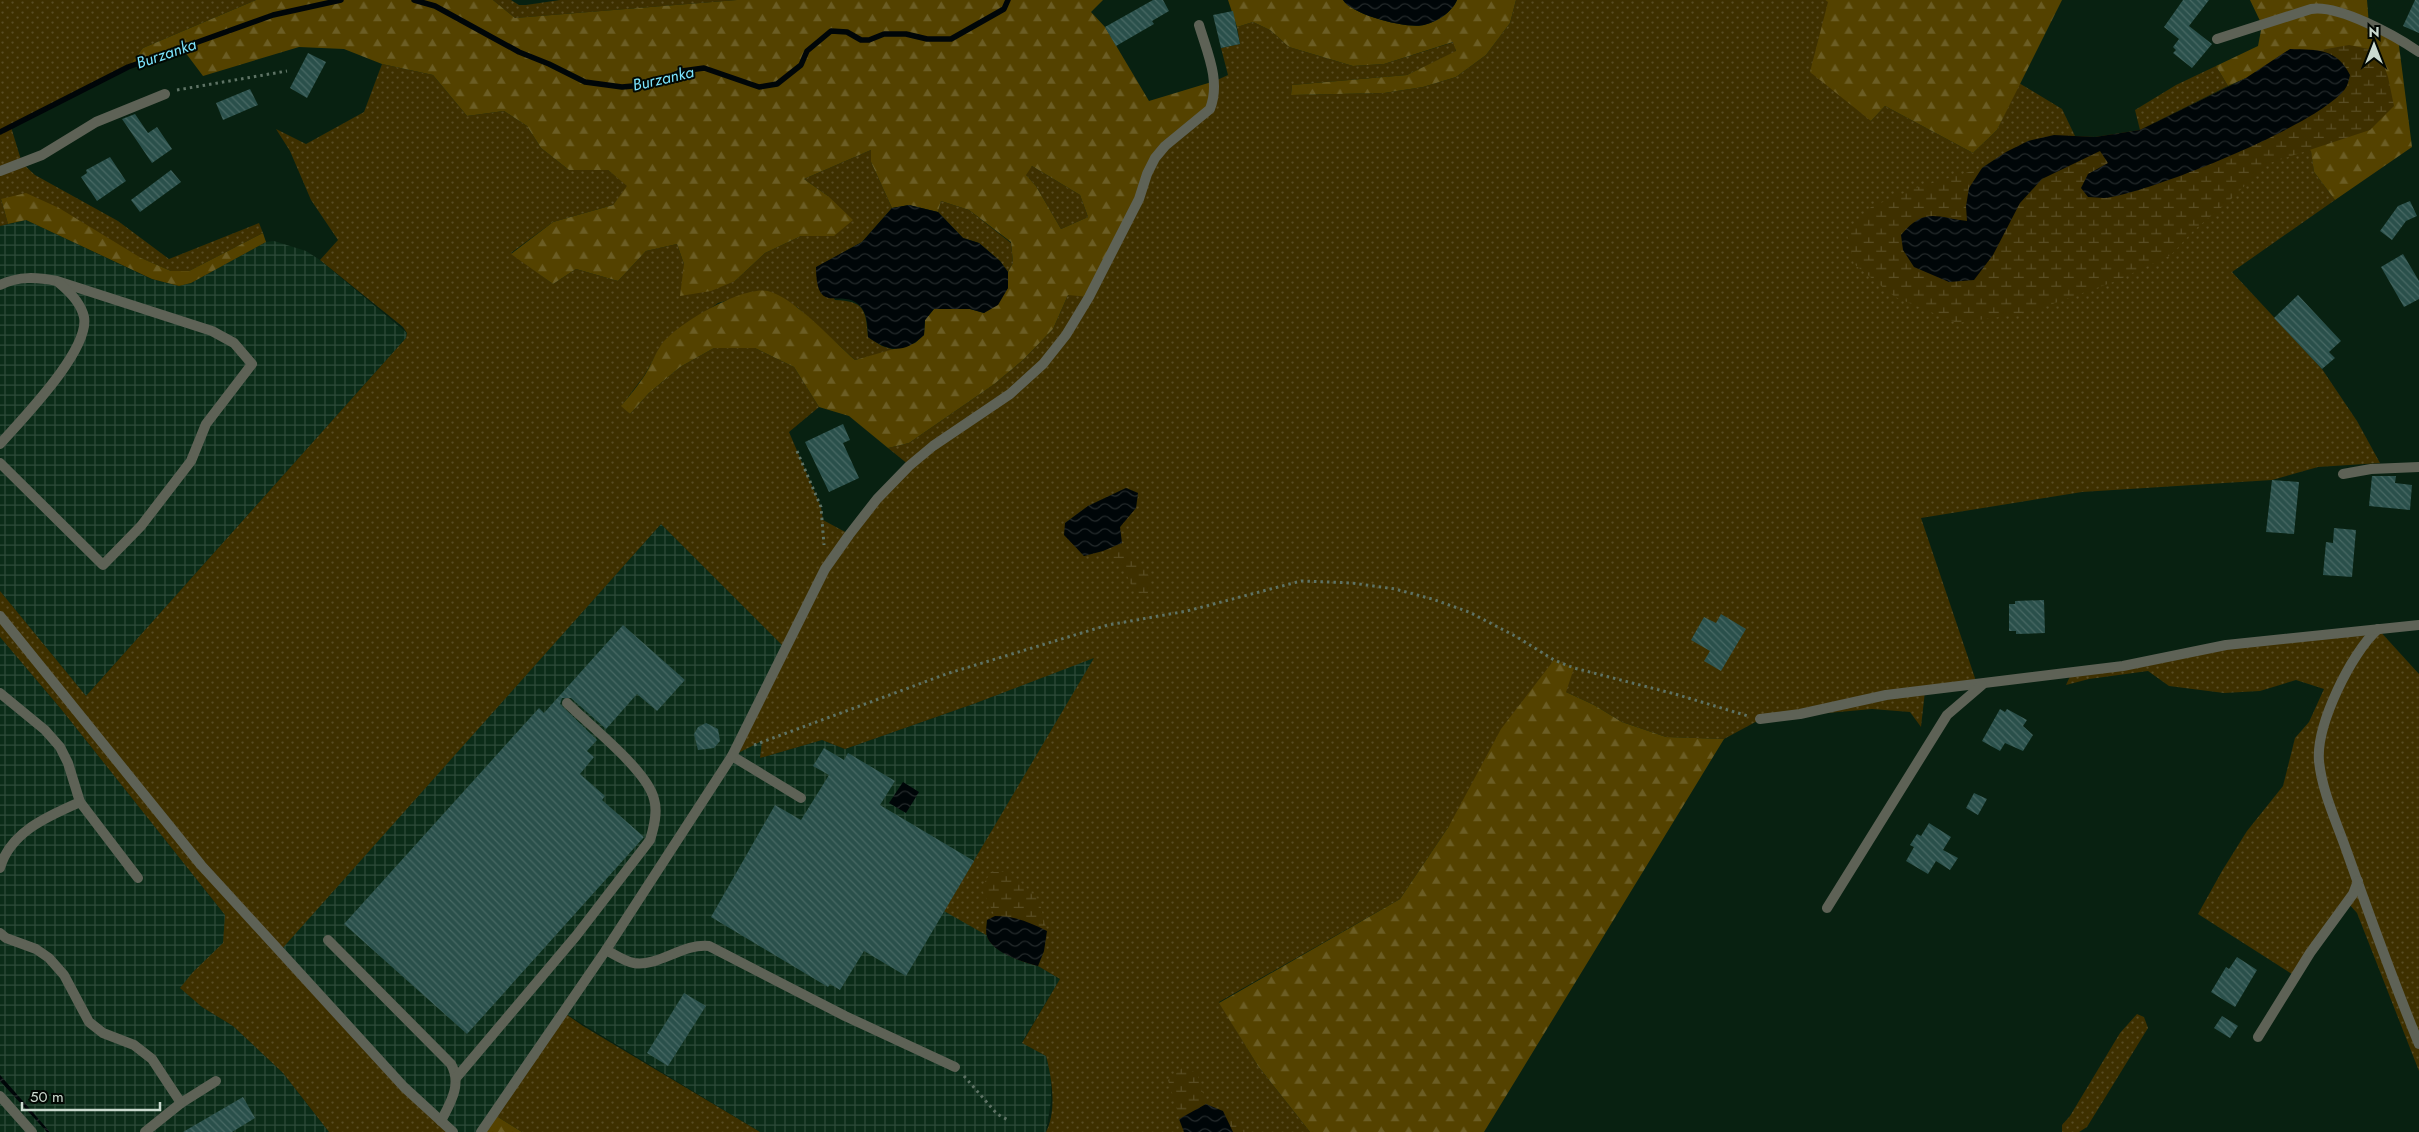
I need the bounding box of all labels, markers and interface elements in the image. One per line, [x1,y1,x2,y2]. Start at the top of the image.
north arrow [2349,20,2399,70]
text: N [2368,22,2380,42]
water label: Burzanka [133,32,200,75]
water label: Burzanka [630,60,696,97]
scale bar [22,1080,160,1112]
text: 50 m [30,1086,64,1108]

